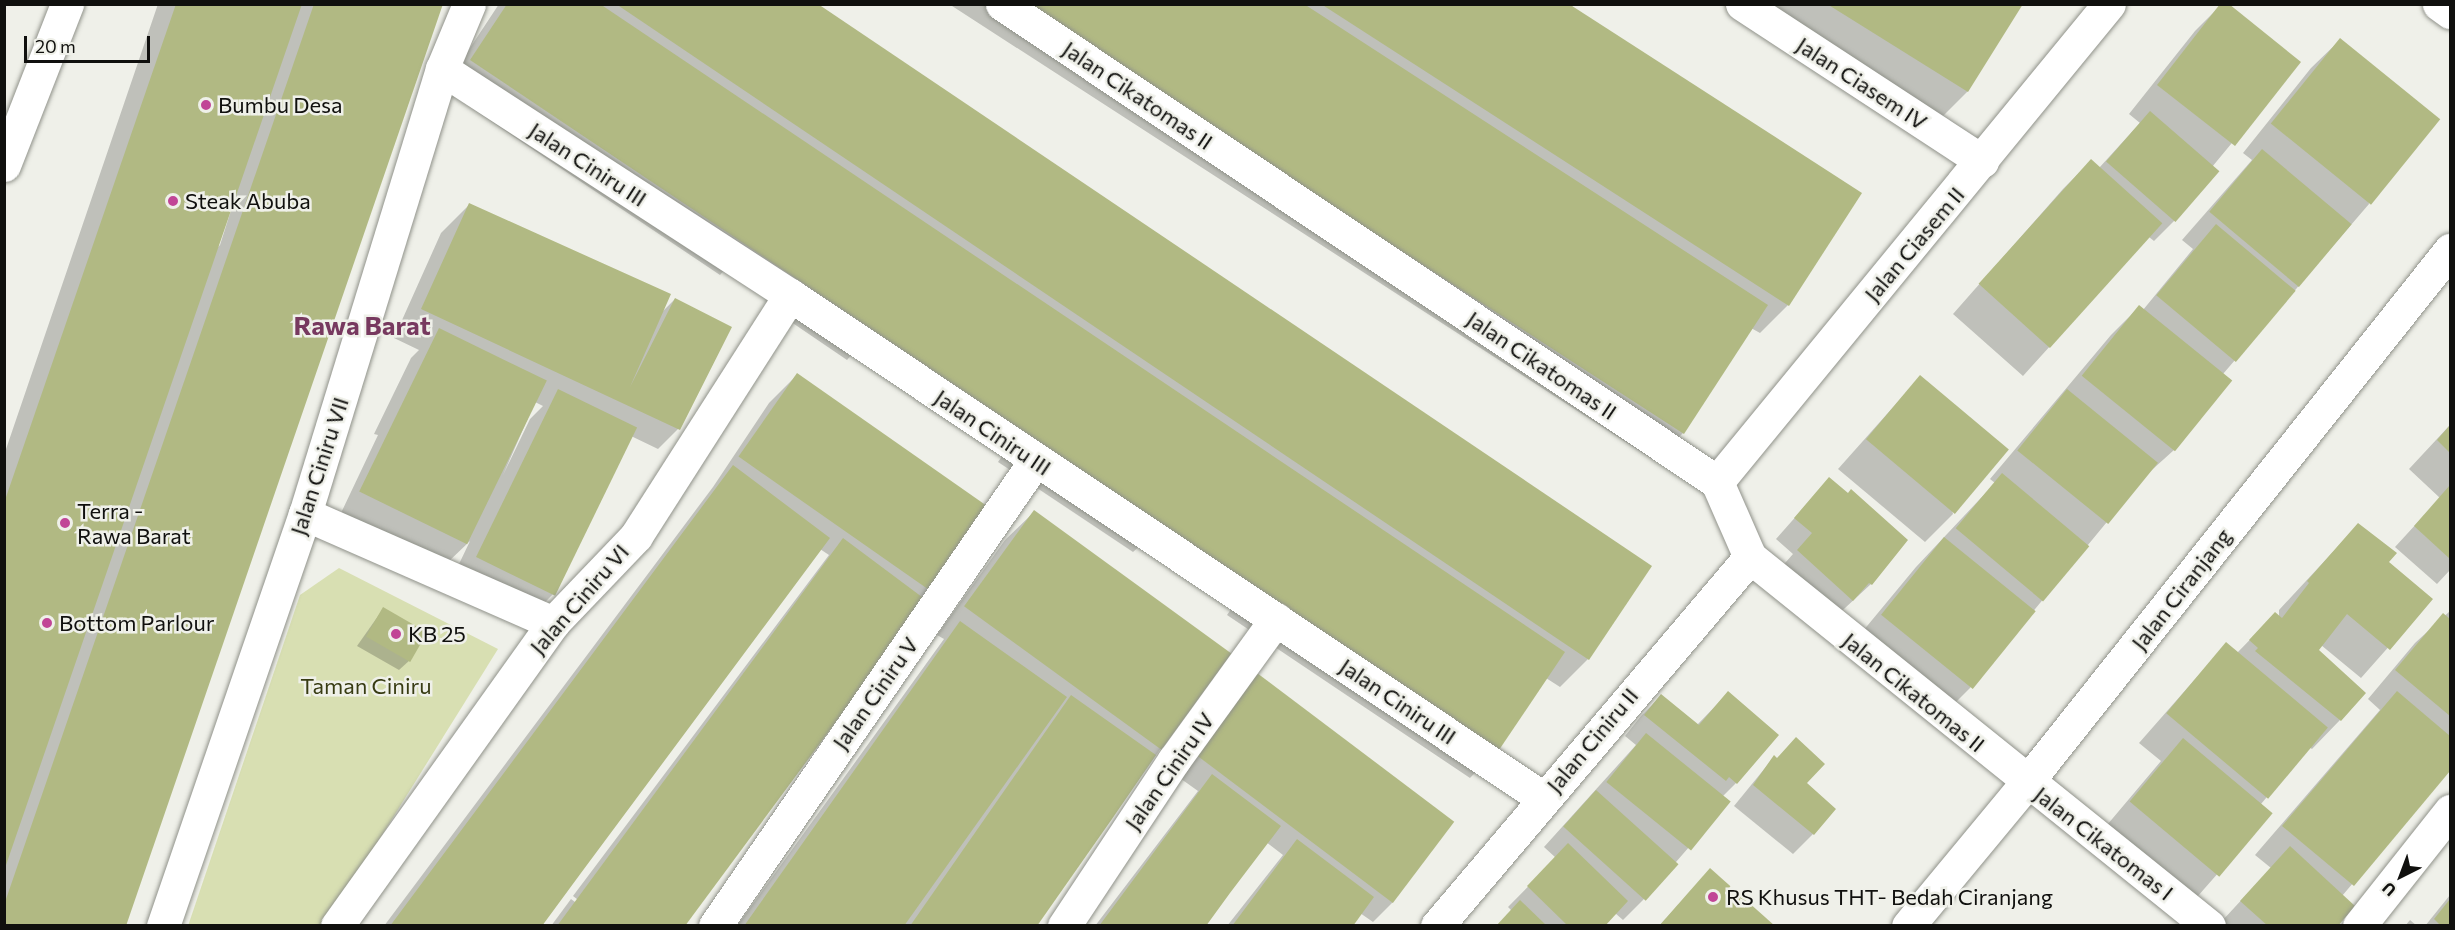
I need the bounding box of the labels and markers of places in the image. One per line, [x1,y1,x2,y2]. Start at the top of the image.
place label: Bumbu Desa [218,92,343,118]
marker: Bumbu Desa [199,98,213,112]
place label: Steak Abuba [185,188,311,214]
marker: Steak Abuba [166,194,180,208]
place label: Terra - Rawa Barat [77,497,191,548]
marker: Terra - Rawa Barat [58,516,72,530]
place label: Bottom Parlour [59,610,215,636]
marker: Bottom Parlour [40,616,54,630]
place label: KB 25 [408,621,466,647]
marker: KB 25 [389,627,403,641]
place label: RS Khusus THT- Bedah Ciranjang [1726,884,2053,910]
marker: RS Khusus THT- Bedah Ciranjang [1704,888,1722,906]

